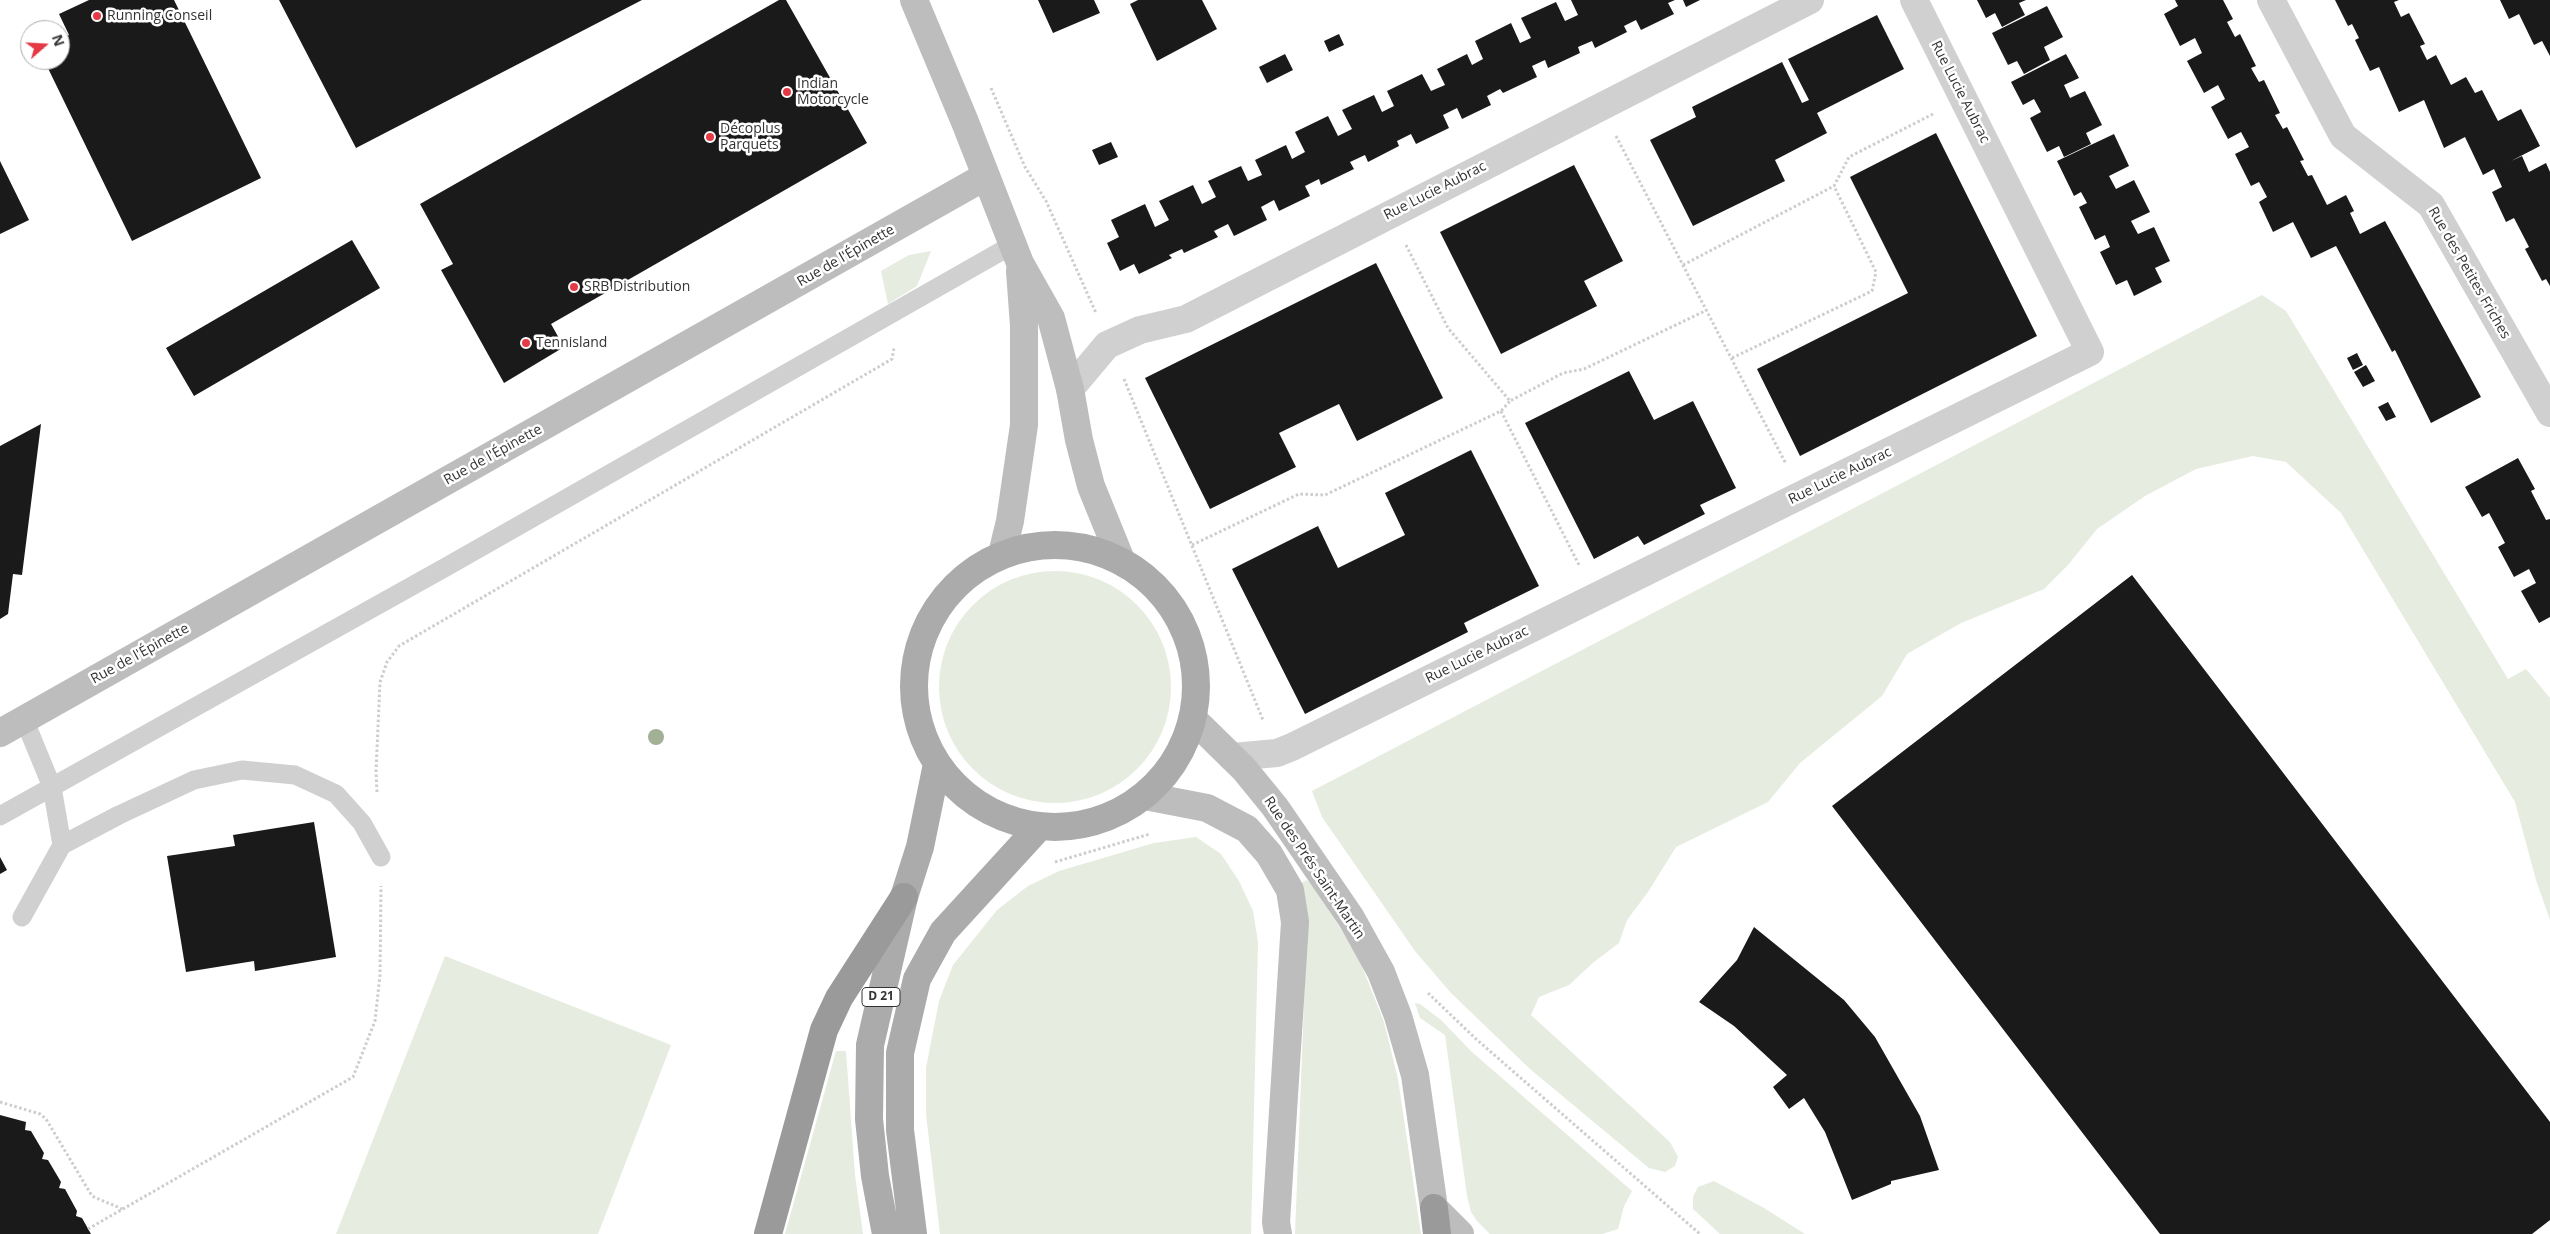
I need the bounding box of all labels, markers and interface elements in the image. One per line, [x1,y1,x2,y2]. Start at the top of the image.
place label: Running Conseil [107,8,212,24]
marker: Running Conseil [91,10,103,22]
north arrow [20,20,70,70]
text: N [48,32,70,49]
street label: Rue Lucie Aubrac [1927,38,1993,146]
place label: Indian Motorcycle [797,76,869,108]
marker: Indian Motorcycle [781,86,793,98]
place label: Décoplus Parquets [720,121,781,154]
marker: Décoplus Parquets [704,131,716,143]
street label: Rue Lucie Aubrac [1381,158,1489,224]
street label: Rue des Petites Friches [2424,204,2514,342]
street label: Rue de l'Épinette [794,221,898,291]
place label: SRB Distribution [584,279,690,295]
marker: SRB Distribution [568,281,580,293]
place label: Tennisland [536,335,607,351]
marker: Tennisland [520,337,532,349]
street label: Rue de l'Épinette [441,421,545,489]
street label: Rue Lucie Aubrac [1786,444,1894,508]
street label: Rue de l'Épinette [88,620,192,688]
street label: Rue Lucie Aubrac [1423,623,1531,687]
street label: Rue des Prés Saint-Martin [1260,794,1368,942]
road number: D 21 [862,988,900,1006]

